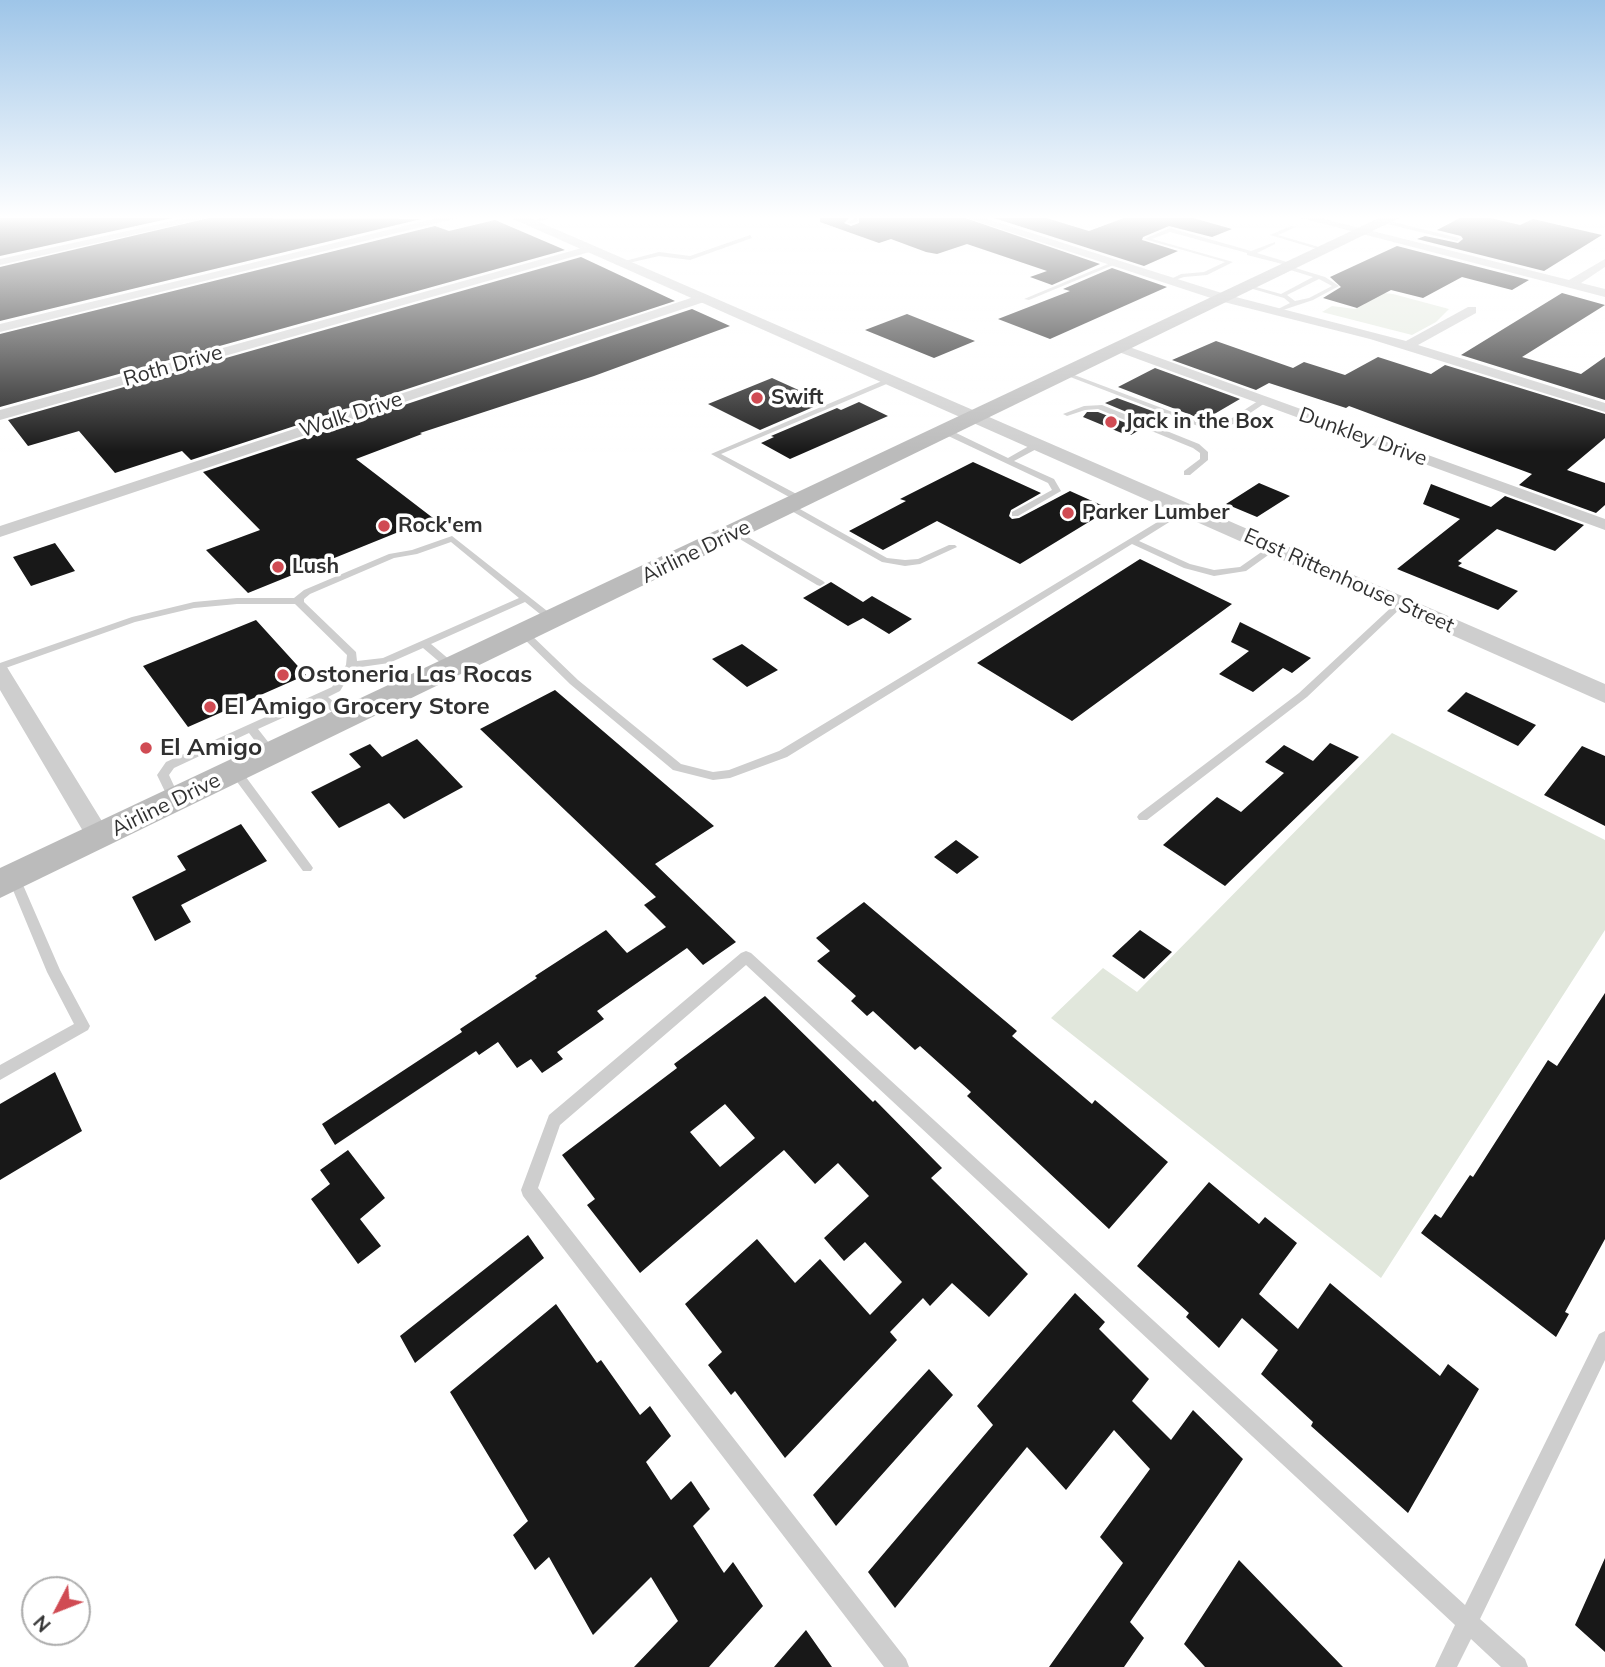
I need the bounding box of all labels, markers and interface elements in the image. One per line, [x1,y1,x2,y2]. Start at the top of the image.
street label: Roth Drive [120,340,226,392]
place label: Swift [771,385,823,411]
street label: Walk Drive [296,387,406,443]
marker: Swift [749,390,765,406]
street label: Dunkley Drive [1295,402,1431,472]
place label: Jack in the Box [1125,409,1274,435]
marker: Jack in the Box [1103,414,1119,430]
place label: Parker Lumber [1082,500,1229,526]
marker: Parker Lumber [1060,505,1076,521]
place label: Rock'em [398,513,483,539]
street label: Airline Drive [637,515,755,589]
marker: Rock'em [376,518,392,534]
street label: East Rittenhouse Street [1240,523,1458,639]
place label: Lush [292,554,339,580]
marker: Lush [270,559,286,575]
place label: Ostoneria Las Rocas [297,661,532,689]
marker: Ostoneria Las Rocas [275,667,291,683]
place label: El Amigo Grocery Store [224,693,490,721]
marker: El Amigo Grocery Store [202,699,218,715]
place label: El Amigo [160,734,262,762]
marker: El Amigo [138,740,154,756]
street label: Airline Drive [107,768,225,842]
north arrow [21,1576,91,1646]
text: N [28,1610,56,1637]

